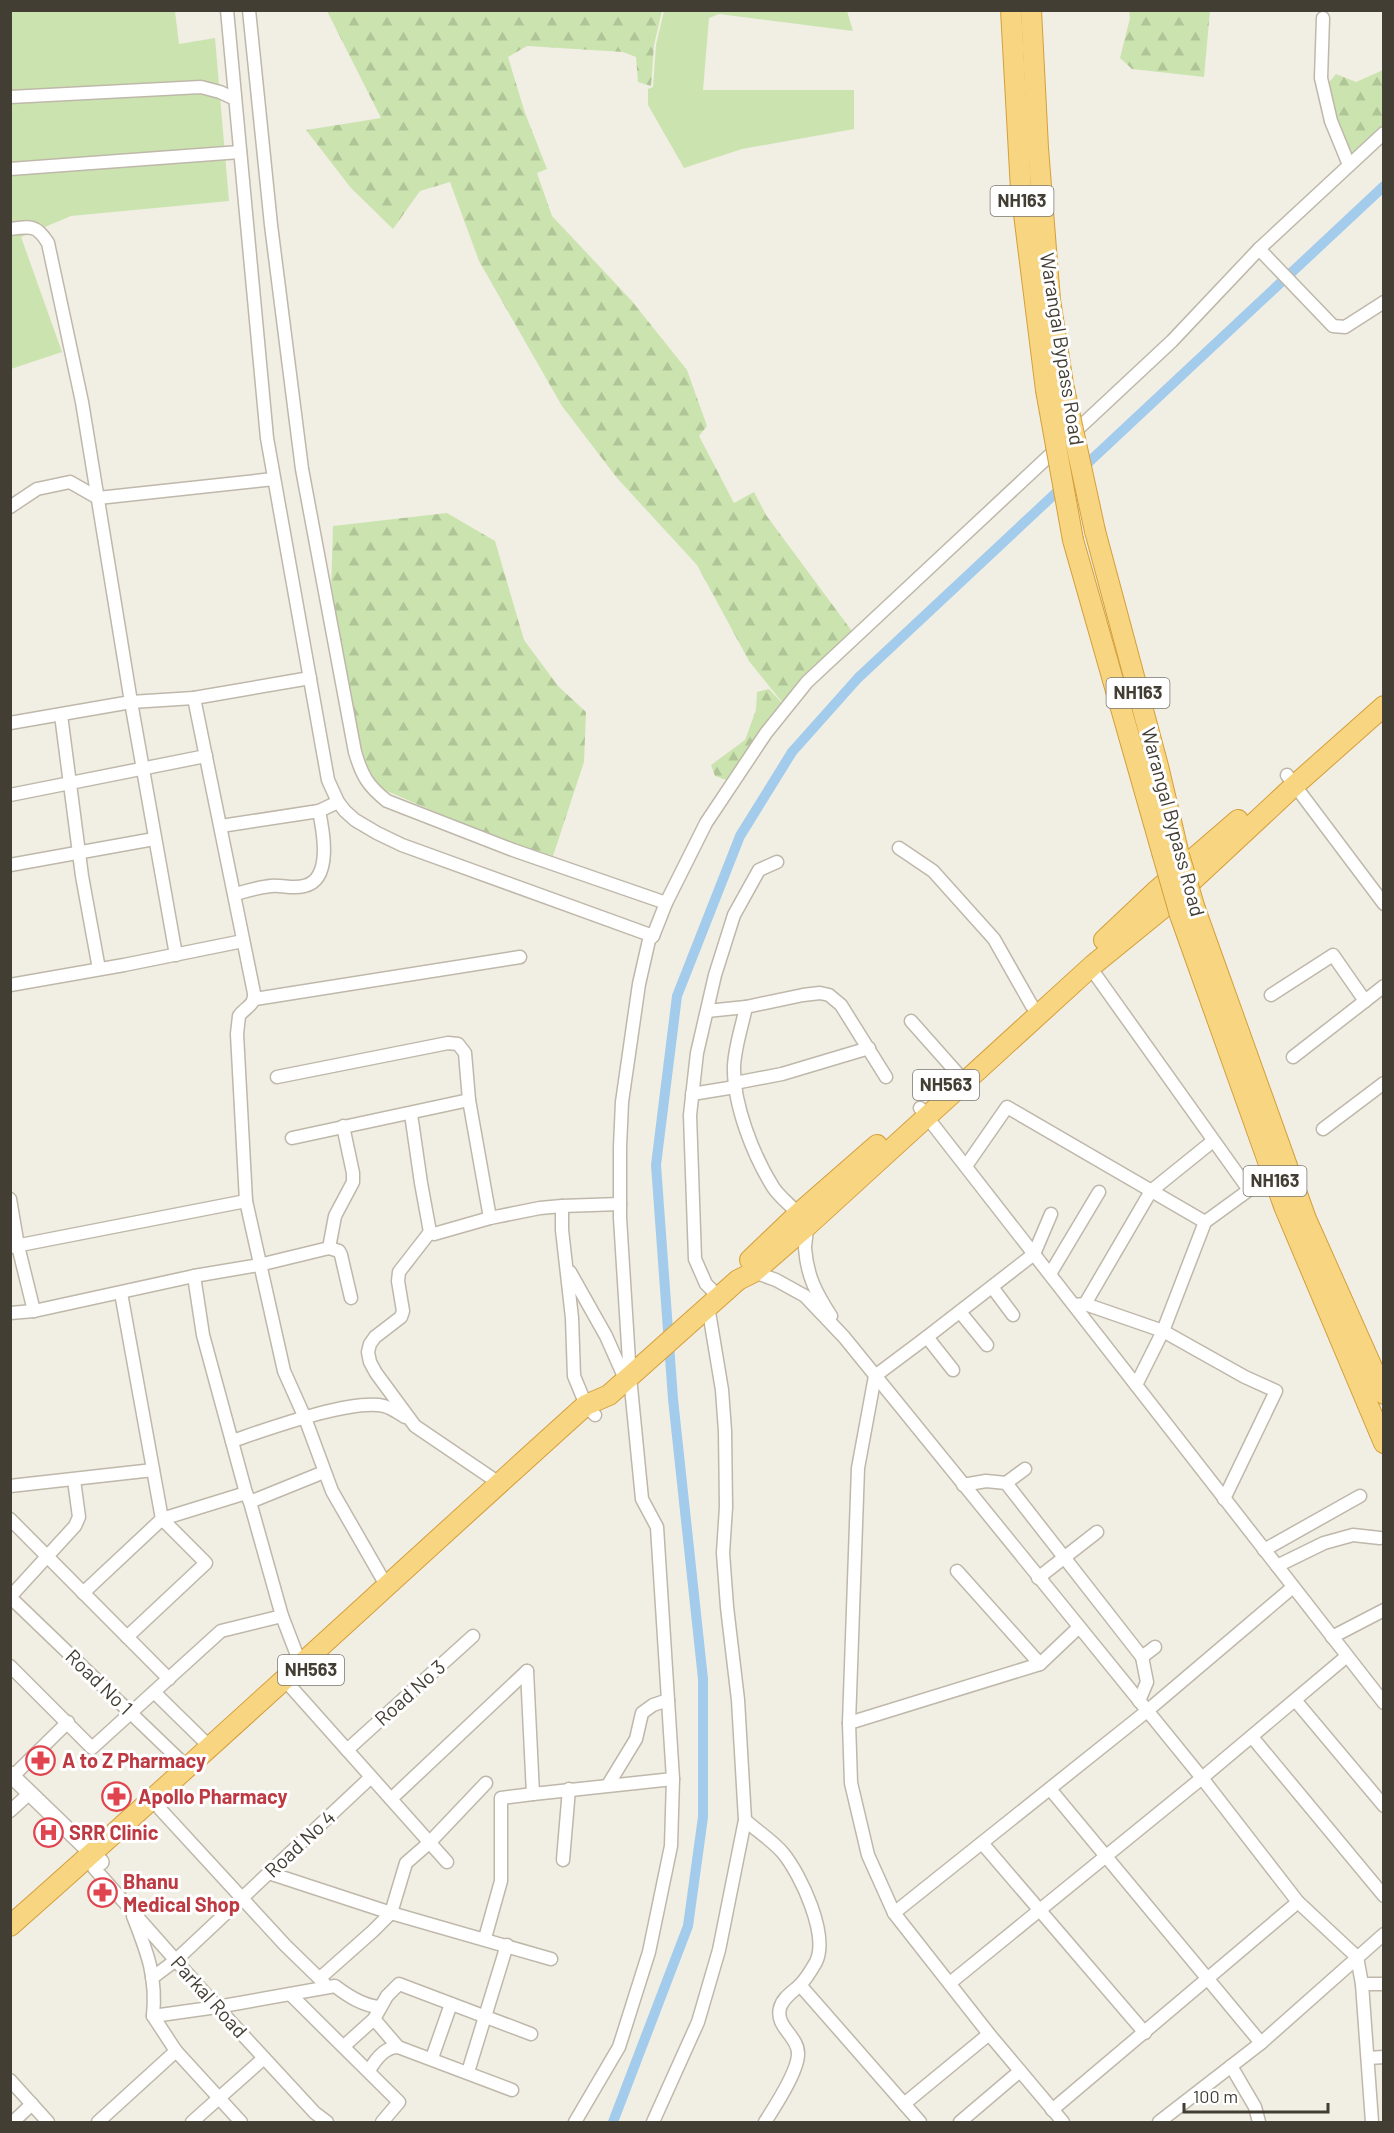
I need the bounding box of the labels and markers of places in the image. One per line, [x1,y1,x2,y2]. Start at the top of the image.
pharmacy icon: A to Z Pharmacy [25,1745,57,1777]
place label: A to Z Pharmacy [62,1748,206,1772]
pharmacy icon: Apollo Pharmacy [101,1781,133,1813]
place label: Apollo Pharmacy [138,1784,288,1808]
hospital icon: SRR Clinic [32,1817,64,1849]
place label: SRR Clinic [69,1820,159,1844]
place label: Bhanu Medical Shop [123,1869,240,1916]
pharmacy icon: Bhanu Medical Shop [86,1877,118,1909]

